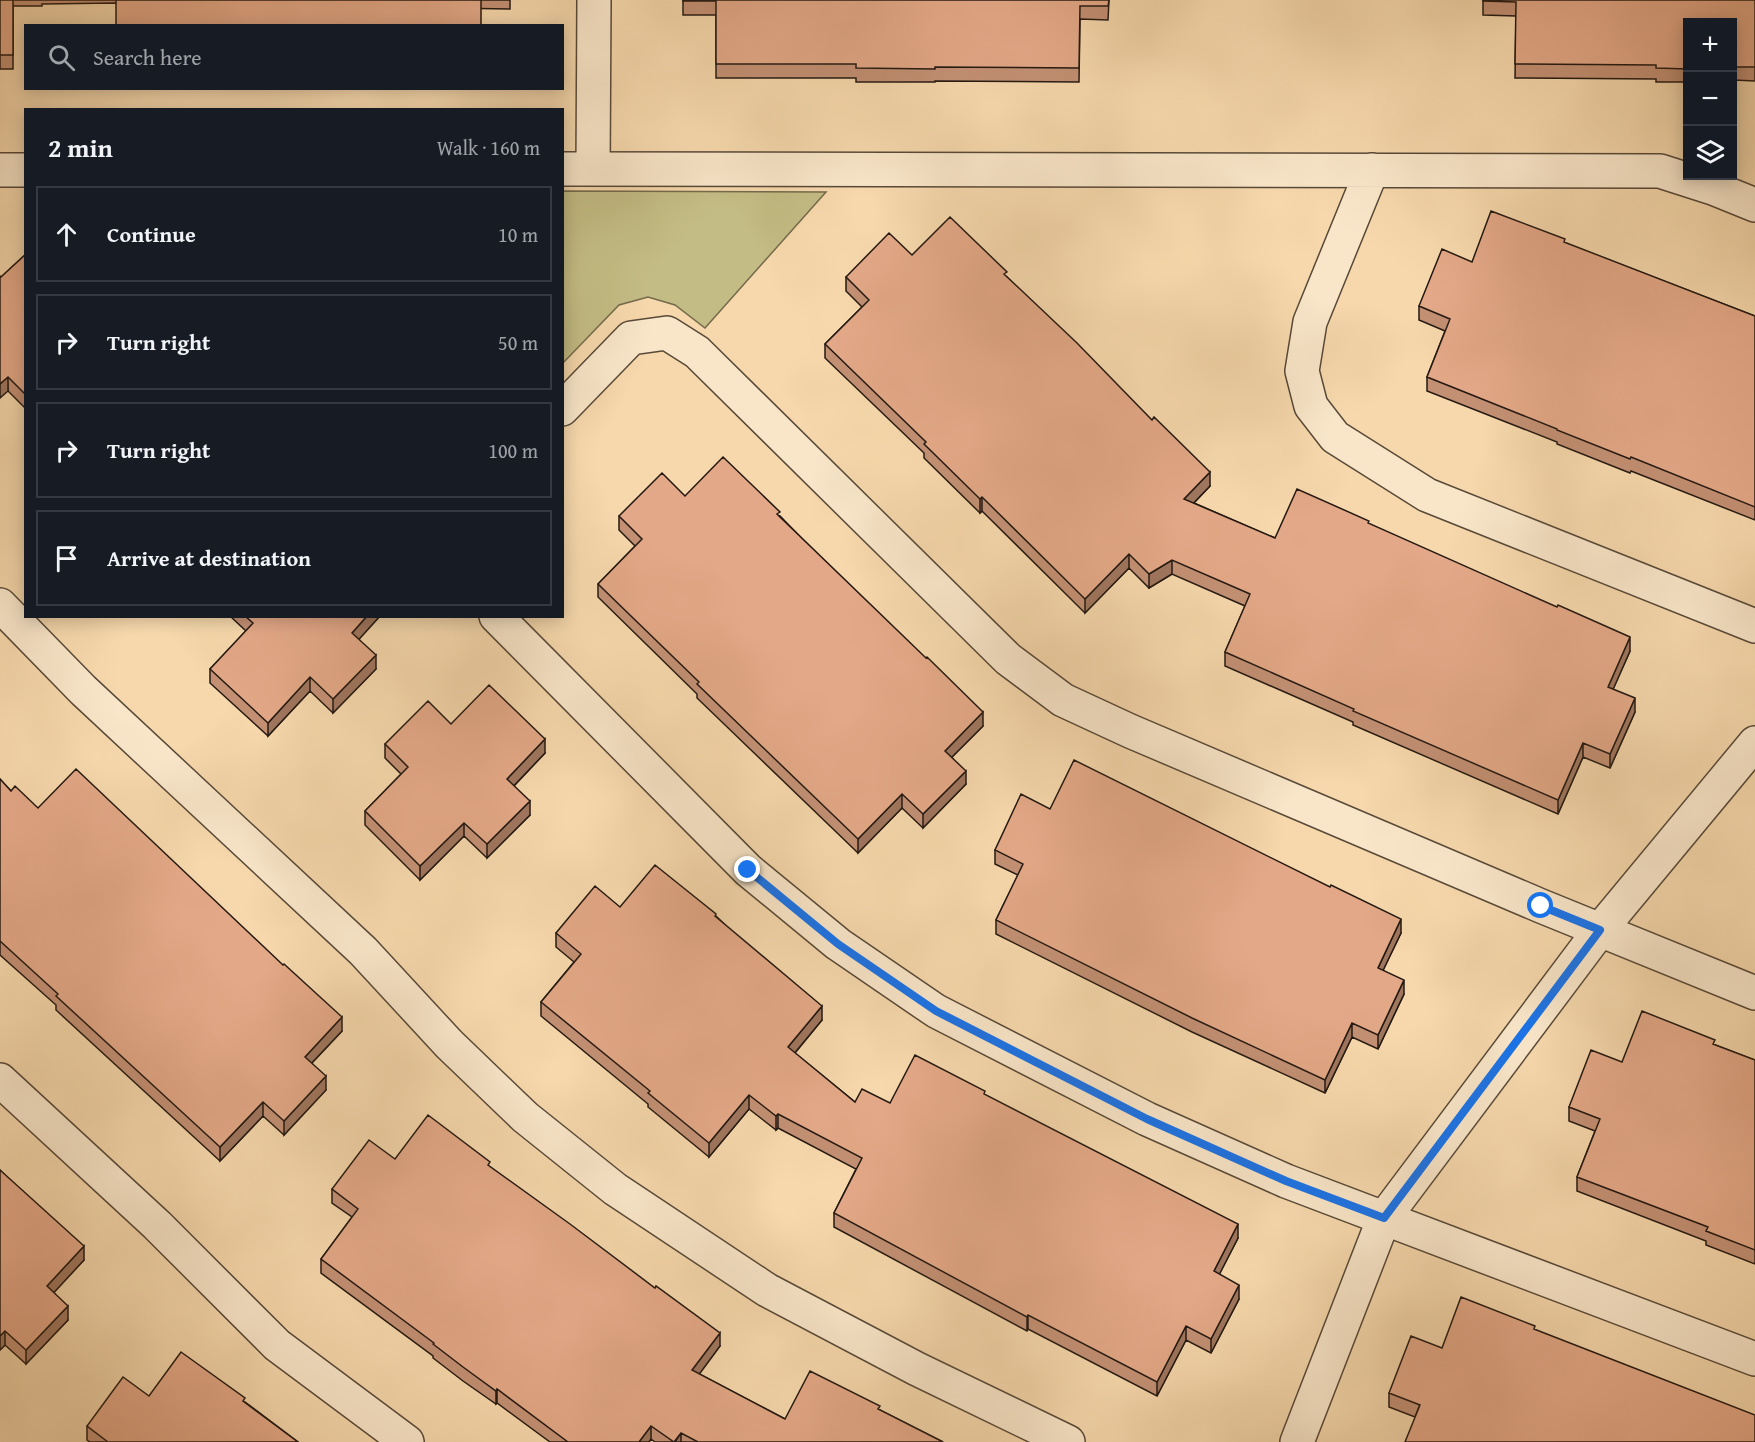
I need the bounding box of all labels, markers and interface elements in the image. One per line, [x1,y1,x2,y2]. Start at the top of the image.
map controls [1683,18,1737,180]
button: + [1683,18,1737,72]
search box [24,24,564,90]
icon: search [45,41,78,74]
text: Search here [93,41,202,73]
button: − [1683,72,1737,126]
button: layers [1683,126,1737,180]
text: 2 min [48,128,113,167]
text: Walk · 160 m [437,133,540,162]
icon: ahead [50,218,83,251]
text: Continue [107,218,196,250]
text: 10 m [498,220,538,249]
icon: right [50,326,83,359]
text: Turn right [107,326,210,358]
text: 50 m [498,328,538,357]
icon: right [50,434,83,467]
text: Turn right [107,434,210,466]
text: 100 m [488,436,538,465]
icon: arrive [50,542,83,575]
text: Arrive at destination [107,542,311,574]
route end [734,856,760,882]
route start [1527,892,1553,918]

